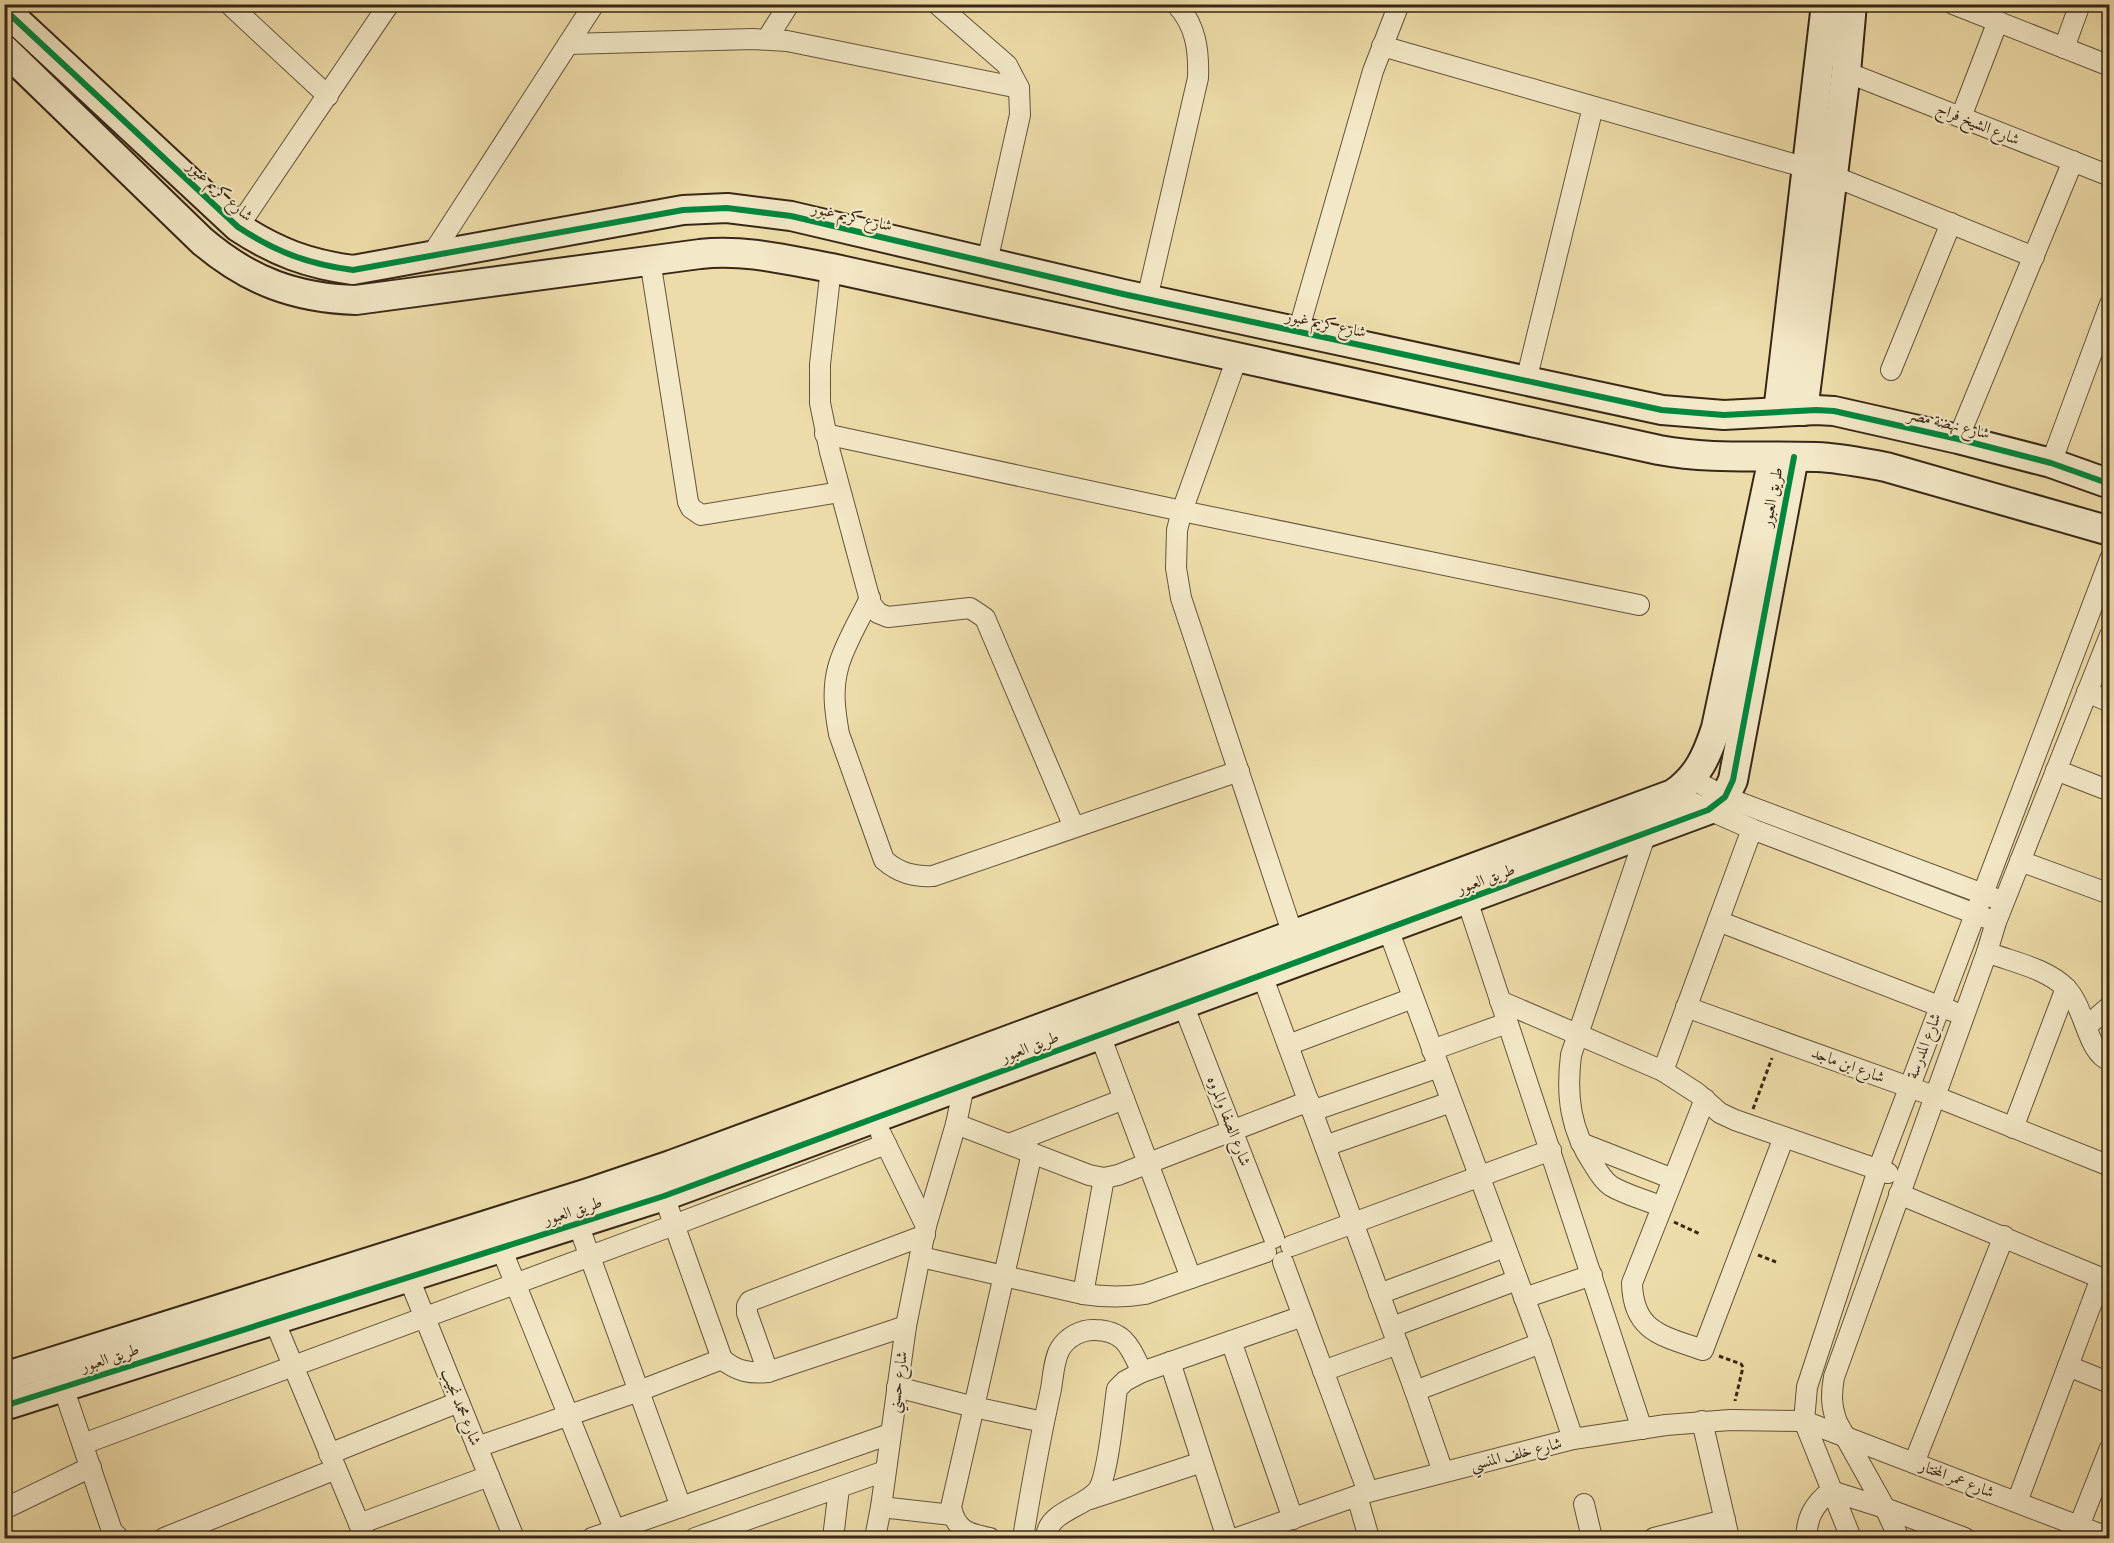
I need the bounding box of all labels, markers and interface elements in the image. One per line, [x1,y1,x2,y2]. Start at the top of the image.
street label: شارع الشيخ فراج [1932,97,2023,153]
street label: شارع كريم غبور [179,154,258,229]
street label: شارع كريم غبور [807,197,894,240]
street label: شارع كريم غبور [1281,304,1368,346]
street label: شارع نهضة مصر [1903,403,1992,447]
street label: طريق العبور [1755,465,1789,531]
street label: طريق العبور [1452,858,1518,900]
street label: شارع المدرسة [1901,1010,1949,1083]
street label: طريق العبور [996,1026,1062,1069]
street label: شارع ابن ماجد [1808,1042,1888,1090]
street label: شارع الصفا والمروه [1200,1073,1256,1170]
street label: طريق العبور [539,1191,605,1231]
street label: طريق العبور [76,1338,142,1378]
street label: شارع حسني [883,1350,917,1415]
street label: شارع محمد نجيب [434,1365,486,1450]
street label: شارع خلف المنسي [1468,1432,1565,1480]
street label: شارع عمر المختار [1914,1454,1998,1505]

